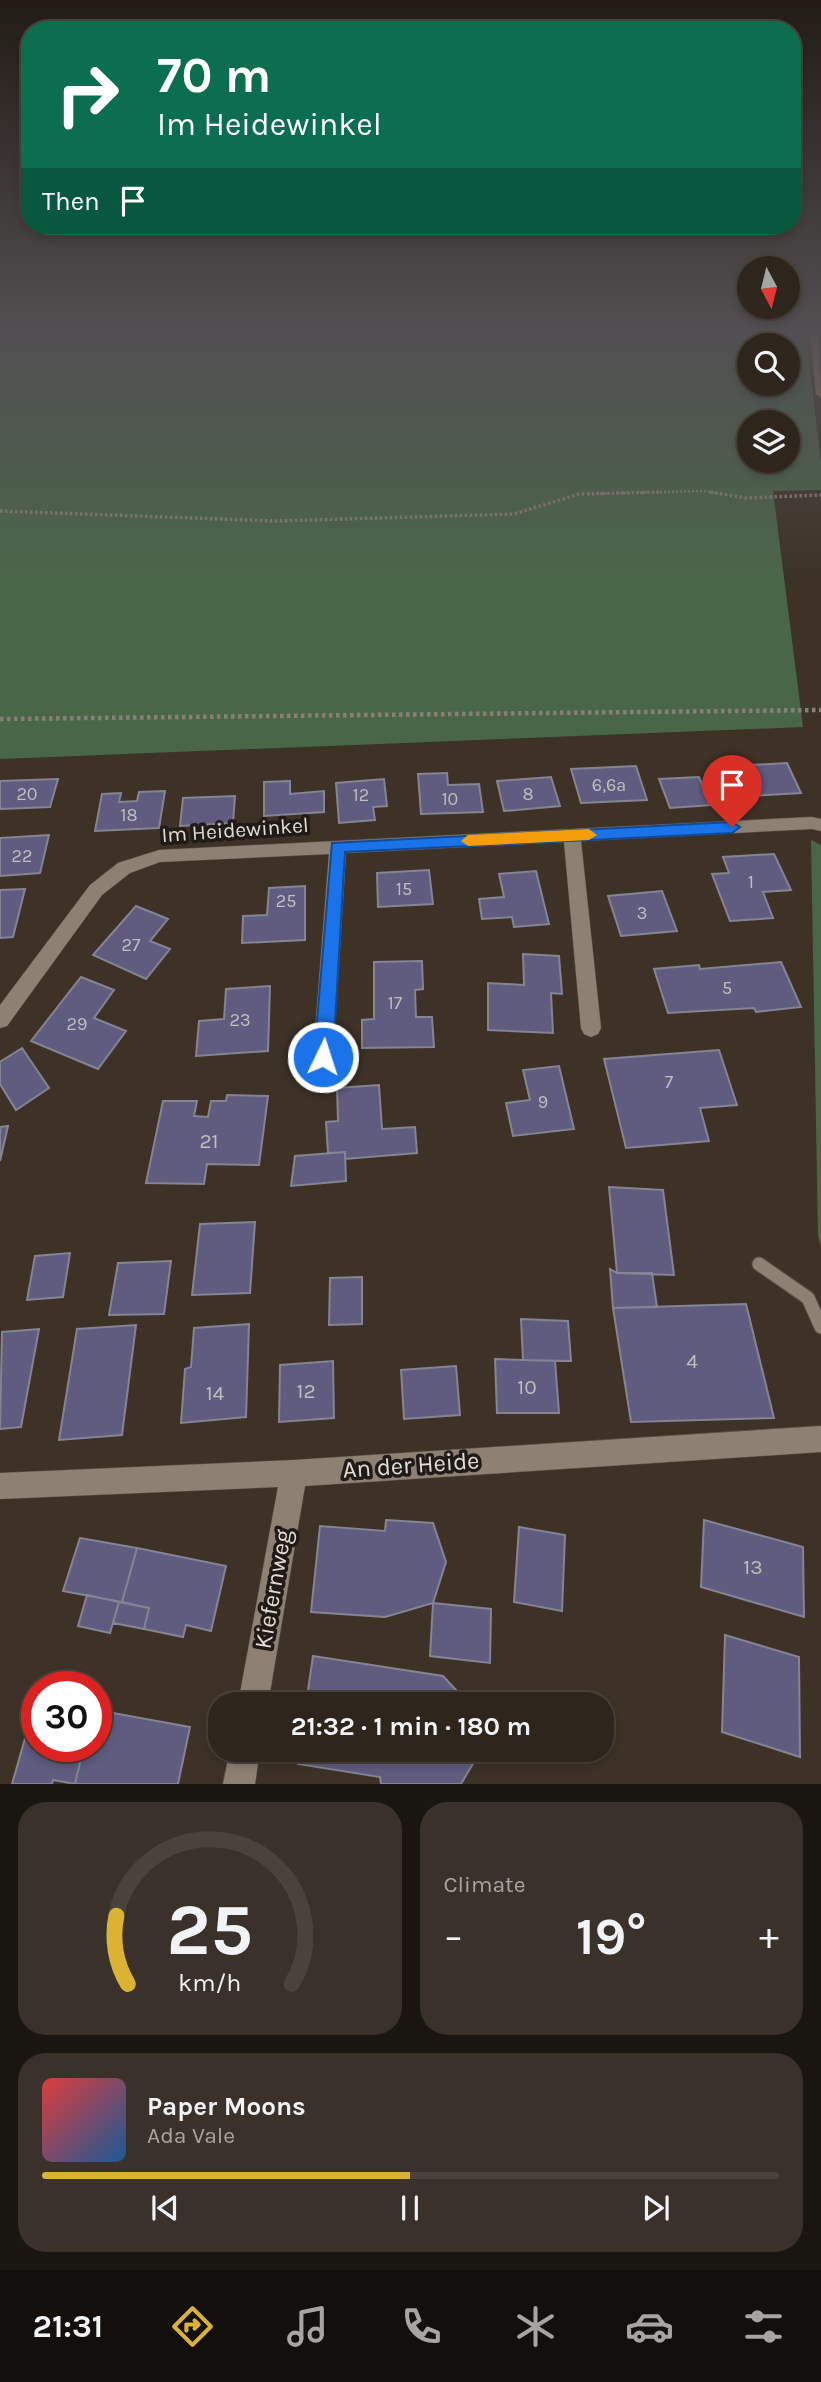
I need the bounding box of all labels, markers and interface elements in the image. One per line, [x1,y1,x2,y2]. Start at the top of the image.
text: 70 m [157,47,271,104]
icon: right [42,49,133,140]
text: Im Heidewinkel [157,106,382,143]
icon: arrive [114,182,152,220]
text: Then [42,186,100,217]
north arrow [737,256,800,318]
map controls [737,256,800,473]
button: search [737,333,800,396]
button: layers [737,410,800,473]
pin [702,755,762,827]
icon: arrive [713,766,751,804]
house number: 6,6a [592,774,626,796]
house number: 20 [16,783,38,805]
house number: 8 [522,783,534,805]
house number: 12 [353,784,369,806]
house number: 10 [442,788,458,810]
house number: 18 [120,804,138,826]
street label: Im Heidewinkel [161,813,309,847]
house number: 22 [12,845,32,867]
house number: 1 [748,871,754,893]
house number: 15 [396,878,412,900]
house number: 25 [276,890,296,912]
house number: 3 [637,902,647,924]
house number: 27 [122,934,141,956]
house number: 5 [722,977,732,999]
house number: 17 [388,992,403,1014]
house number: 23 [229,1009,251,1031]
house number: 29 [67,1013,87,1035]
position arrow [286,1020,360,1094]
house number: 7 [665,1071,674,1093]
house number: 9 [538,1091,548,1113]
house number: 21 [199,1129,219,1153]
house number: 4 [686,1349,698,1373]
house number: 10 [517,1375,537,1399]
house number: 12 [296,1379,316,1403]
house number: 14 [206,1381,225,1405]
street label: An der Heide [342,1446,480,1484]
street label: Kiefernweg [249,1527,297,1651]
house number: 13 [743,1555,763,1579]
speed limit sign: 30 [21,1671,112,1762]
text: 21:32 · 1 min · 180 m [291,1711,531,1742]
text: Climate [444,1871,526,1898]
text: 25 [167,1888,253,1973]
text: 19° [576,1906,646,1967]
text: − [444,1914,463,1959]
text: + [759,1914,779,1959]
text: km/h [178,1968,241,1997]
text: Paper Moons [147,2091,306,2122]
text: Ada Vale [147,2122,235,2149]
icon: previous [146,2189,184,2227]
icon: pause [391,2189,429,2227]
icon: next [637,2189,675,2227]
icon: directions [168,2302,217,2351]
icon: music [283,2302,332,2351]
icon: phone [397,2302,446,2351]
icon: climate [511,2302,560,2351]
icon: car [625,2302,674,2351]
icon: filters [739,2302,788,2351]
text: 21:31 [33,2308,103,2345]

